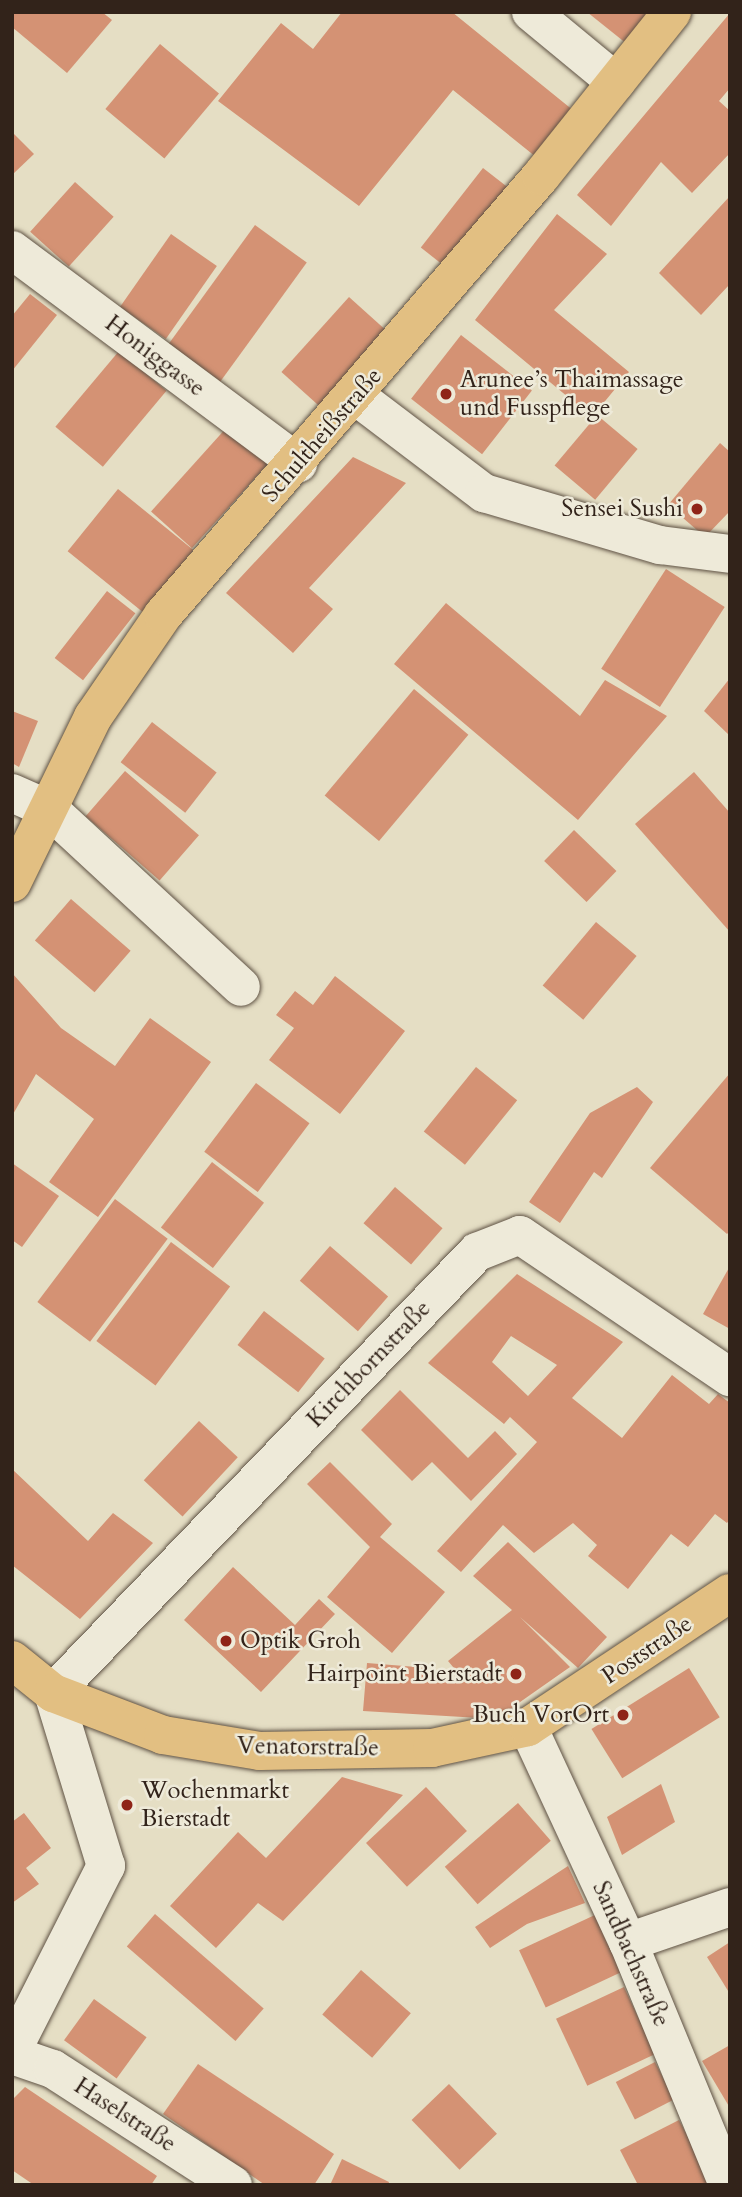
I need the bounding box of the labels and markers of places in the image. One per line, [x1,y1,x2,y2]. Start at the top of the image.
place label: Arunee’s Thaimassage und Fusspflege [460,366,684,422]
marker: Arunee’s Thaimassage und Fusspflege [438,386,454,402]
place label: Sensei Sushi [561,495,683,523]
marker: Sensei Sushi [689,501,705,517]
place label: Optik Groh [240,1627,361,1655]
marker: Optik Groh [218,1633,234,1649]
place label: Hairpoint Bierstadt [307,1660,502,1688]
marker: Hairpoint Bierstadt [508,1666,524,1682]
place label: Buch VorOrt [473,1701,609,1729]
marker: Buch VorOrt [615,1707,631,1723]
place label: Wochenmarkt Bierstadt [141,1777,289,1833]
marker: Wochenmarkt Bierstadt [119,1797,135,1813]

